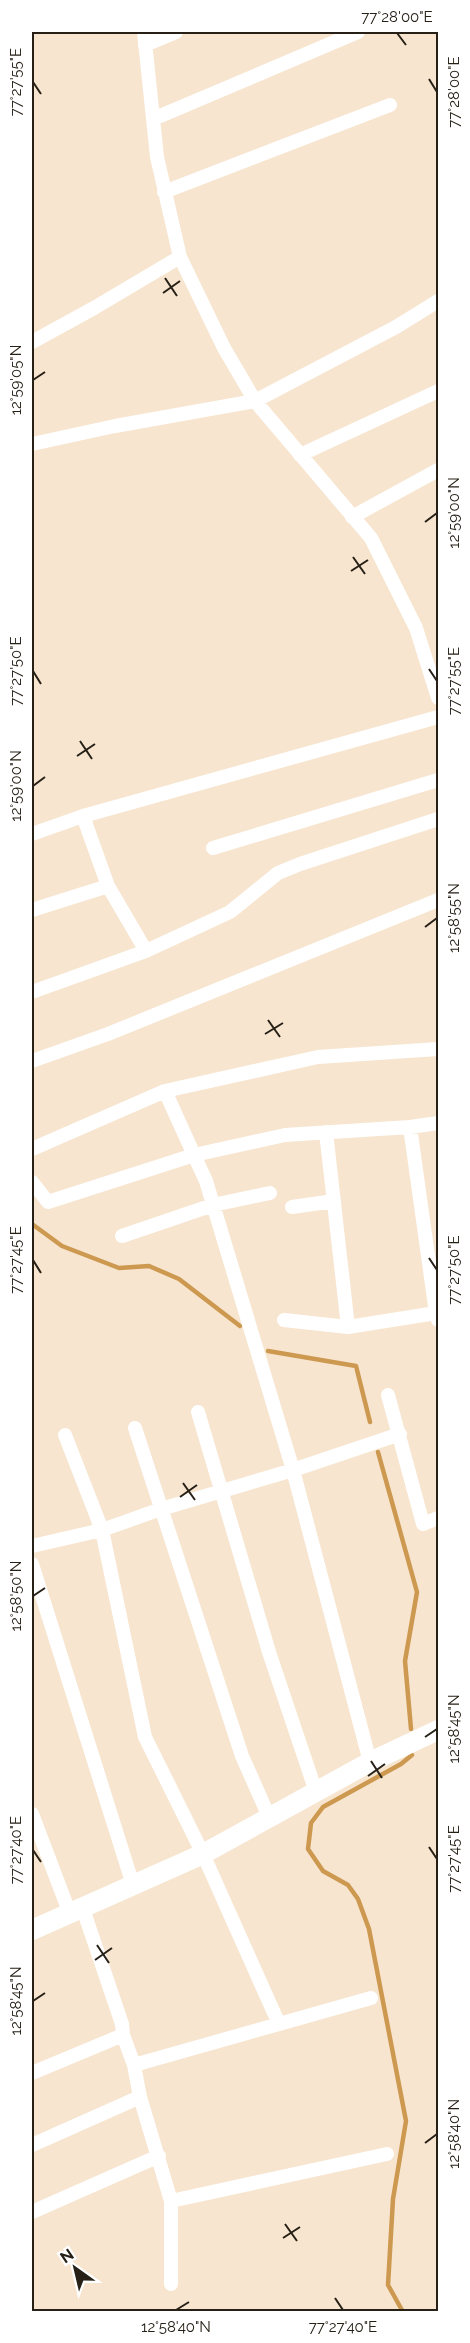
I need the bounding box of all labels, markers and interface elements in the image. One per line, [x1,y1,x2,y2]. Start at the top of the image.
text: 77°28'00"E [361,8,433,26]
text: 77°27'55"E [7,48,25,116]
text: 77°28'00"E [445,56,463,128]
text: 12°59'05"N [7,345,25,415]
text: 12°59'00"N [445,477,463,549]
text: 77°27'50"E [7,636,25,706]
text: 77°27'55"E [445,647,463,715]
text: 12°59'00"N [7,750,25,822]
text: 12°58'55"N [445,883,463,953]
text: 77°27'45"E [7,1226,25,1294]
text: 77°27'50"E [445,1235,463,1305]
text: 12°58'50"N [7,1561,25,1631]
text: 12°58'45"N [445,1695,463,1763]
text: 77°27'40"E [7,1816,25,1884]
text: 77°27'45"E [445,1825,463,1893]
text: 12°58'45"N [7,1967,25,2035]
text: 12°58'40"N [445,2099,463,2169]
north arrow [45,2238,105,2298]
text: N [57,2245,77,2267]
text: 12°58'40"N [141,2318,211,2336]
text: 77°27'40"E [309,2318,377,2336]

